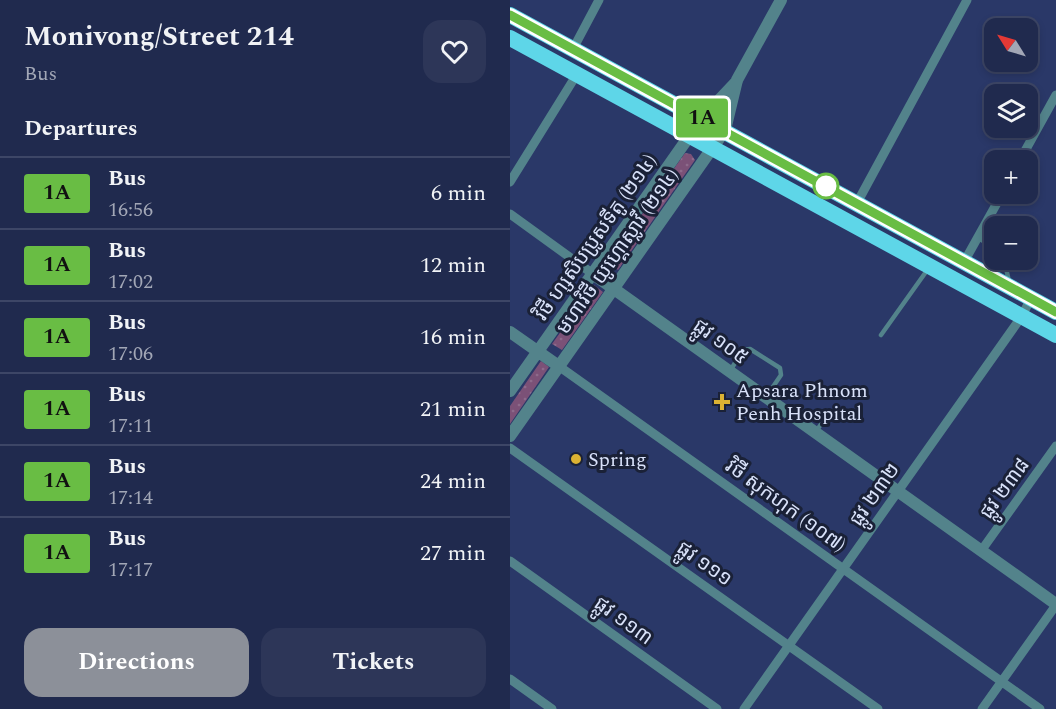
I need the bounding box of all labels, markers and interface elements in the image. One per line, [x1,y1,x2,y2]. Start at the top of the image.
text: Monivong/Street 214 [24,15,294,58]
north arrow [984,18,1038,72]
map controls [984,18,1038,270]
button: heart [423,20,486,83]
text: Bus [24,59,57,89]
button: layers [984,84,1038,138]
line badge: 1A [675,98,729,138]
text: 1A [688,102,716,134]
text: Departures [24,112,138,145]
street label: វិថី ហ្សូសិបប្រូសទីតូ (២១៤) [527,148,666,328]
button: + [984,150,1038,204]
text: Bus [108,162,146,195]
street label: មហាវិថី យូហ្គោស្លាវី (២១៤) [549,162,687,341]
unlabelled marker [813,173,839,199]
text: 1A [43,177,71,209]
text: 6 min [431,177,486,210]
text: 16:56 [108,195,153,225]
button: − [984,216,1038,270]
text: Bus [108,234,146,267]
text: 1A [43,249,71,281]
text: 12 min [420,249,486,282]
text: 17:02 [108,267,153,297]
text: Bus [108,306,146,339]
street label: ផ្លូវ ១០៥ [685,311,754,375]
text: 1A [43,321,71,353]
text: 16 min [420,321,486,354]
text: 17:06 [108,339,153,369]
place label: Apsara Phnom Penh Hospital [736,376,868,429]
text: Bus [108,378,146,411]
text: 1A [43,393,71,425]
text: 21 min [420,393,486,426]
marker: Apsara Phnom Penh Hospital [713,393,731,411]
text: 17:11 [108,411,153,441]
place label: Spring [588,445,647,475]
text: Bus [108,450,146,483]
marker: Spring [569,452,583,466]
street label: វិថី សុកហុក (១០៧) [719,452,852,560]
street label: ផ្លូវ ២៣៨ [972,452,1040,527]
street label: ផ្លូវ ២៣២ [842,457,910,534]
text: 1A [43,465,71,497]
text: 24 min [420,465,486,498]
text: 17:14 [108,483,153,513]
text: Bus [108,522,146,555]
street label: ផ្លូវ ១១១ [669,534,739,596]
text: 1A [43,537,71,569]
text: 27 min [420,537,486,570]
text: 17:17 [108,555,153,585]
street label: ផ្លូវ ១១៣ [586,589,659,655]
button: Directions [24,628,249,697]
button: Tickets [261,628,486,697]

